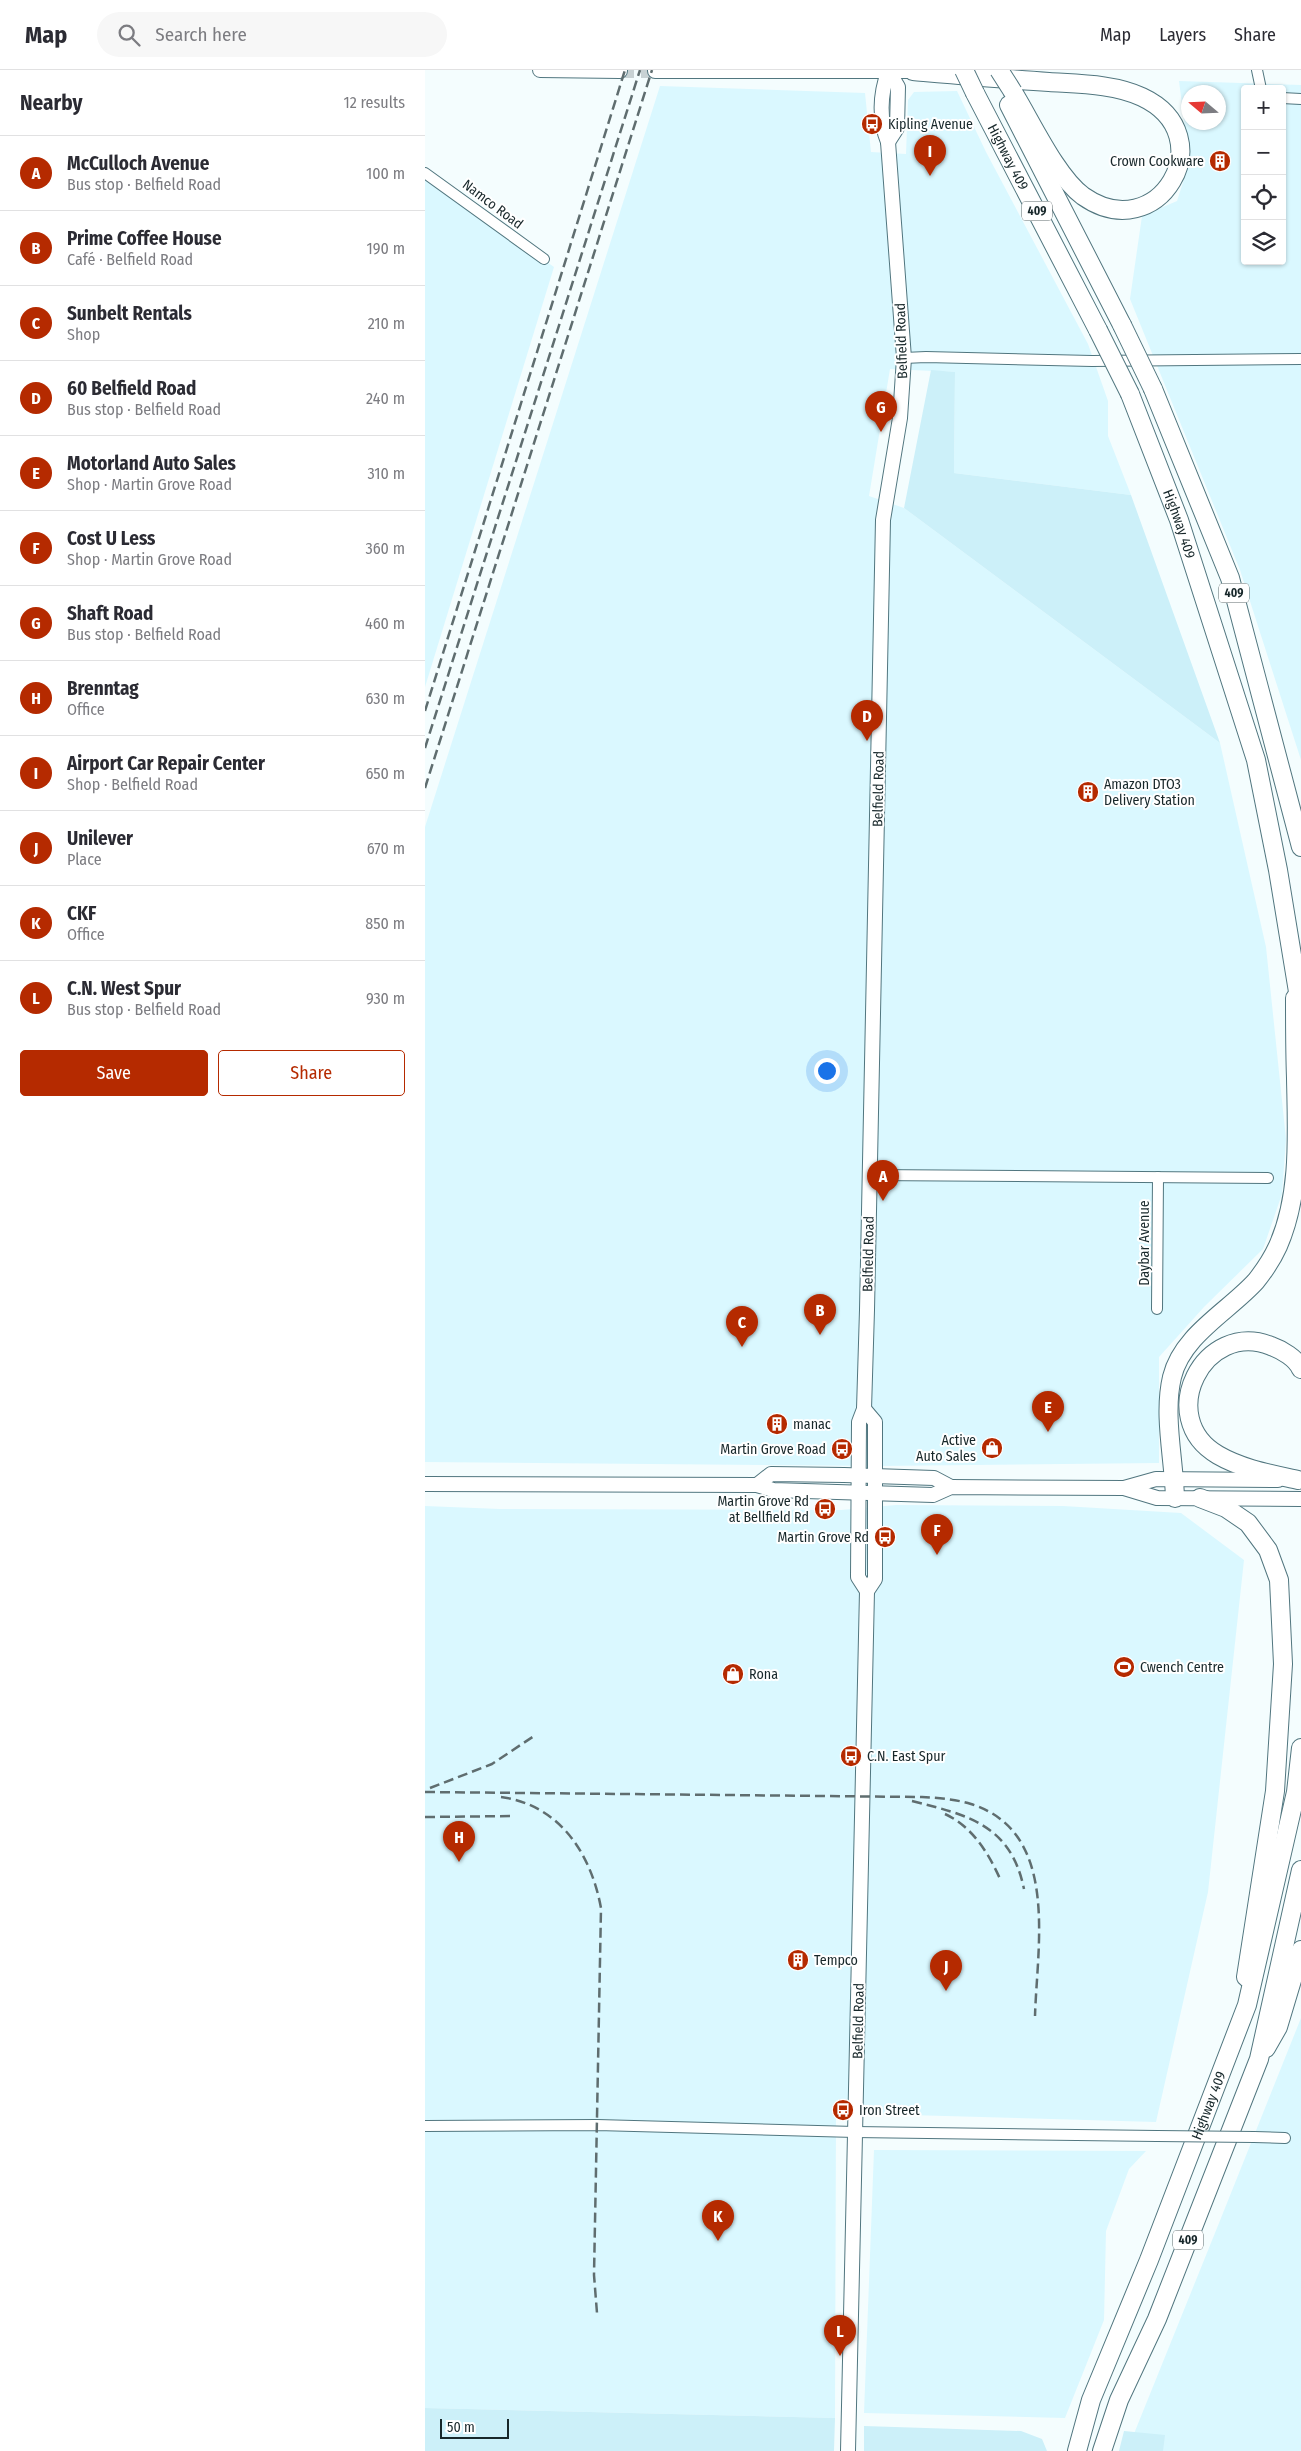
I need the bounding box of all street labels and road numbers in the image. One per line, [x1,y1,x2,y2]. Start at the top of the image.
street label: Highway 409 [984,121,1032,193]
street label: Namco Road [459,176,526,233]
road number: 409 [1022,202,1052,220]
street label: Belfield Road [892,303,911,379]
street label: Highway 409 [1159,487,1199,561]
road number: 409 [1219,584,1249,602]
street label: Belfield Road [869,751,888,827]
street label: Daybar Avenue [1136,1200,1153,1286]
street label: Belfield Road [859,1216,878,1292]
street label: Belfield Road [849,1983,868,2059]
street label: Highway 409 [1188,2069,1230,2142]
road number: 409 [1173,2230,1203,2250]

